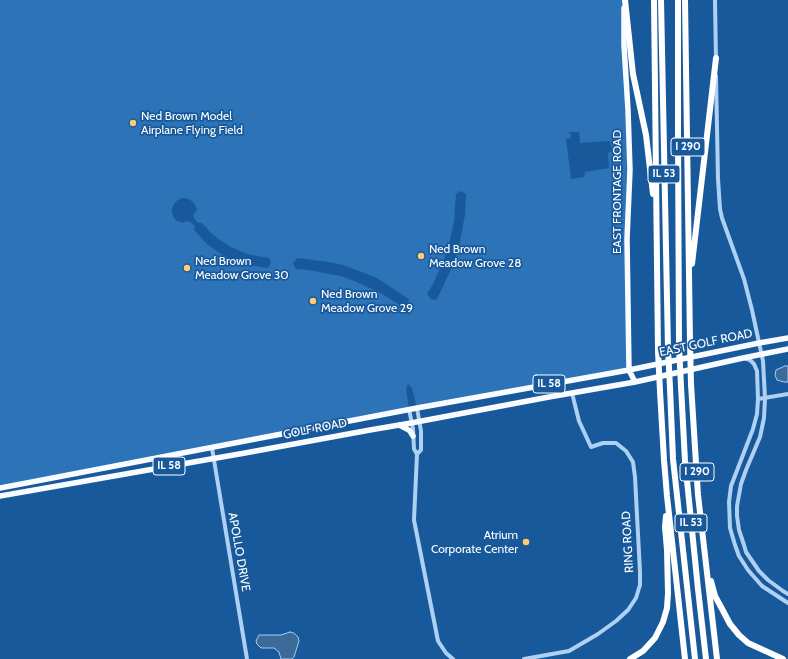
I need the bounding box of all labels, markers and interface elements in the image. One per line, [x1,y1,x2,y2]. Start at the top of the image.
place label: Ned Brown Model Airplane Flying Field [141,109,243,137]
marker: Ned Brown Model Airplane Flying Field [128,118,138,128]
street label: EAST FRONTAGE ROAD [610,130,624,254]
road number: I 290 [671,138,705,156]
road number: IL 53 [648,165,680,183]
place label: Ned Brown Meadow Grove 28 [429,242,521,270]
marker: Ned Brown Meadow Grove 28 [416,251,426,261]
place label: Ned Brown Meadow Grove 30 [195,254,289,282]
marker: Ned Brown Meadow Grove 30 [182,263,192,273]
place label: Ned Brown Meadow Grove 29 [321,287,413,315]
marker: Ned Brown Meadow Grove 29 [308,296,318,306]
street label: EAST GOLF ROAD [658,326,754,360]
road number: IL 58 [533,375,565,393]
street label: GOLF ROAD [282,416,348,442]
road number: IL 58 [153,457,185,475]
road number: I 290 [680,463,714,481]
street label: APOLLO DRIVE [225,511,253,593]
street label: RING ROAD [619,511,637,573]
road number: IL 53 [675,514,707,532]
place label: Atrium Corporate Center [431,528,518,556]
marker: Atrium Corporate Center [521,537,531,547]

